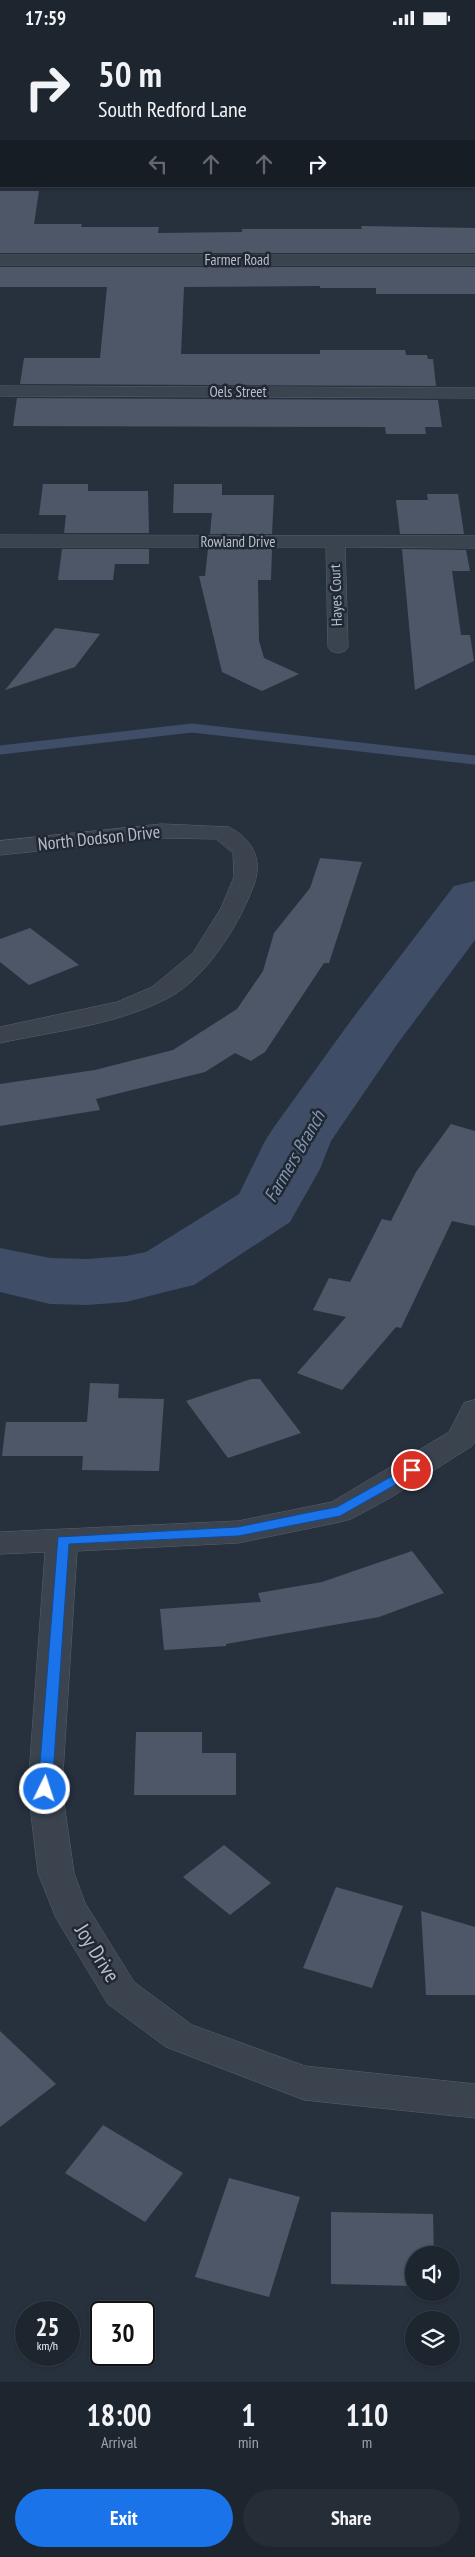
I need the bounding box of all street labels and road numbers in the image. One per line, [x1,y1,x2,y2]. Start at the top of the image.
street label: Farmer Road [204,250,270,269]
street label: Oels Street [209,382,267,401]
street label: Rowland Drive [201,532,275,551]
street label: Hayes Court [325,564,346,626]
street label: North Dodson Drive [37,820,161,855]
street label: Joy Drive [69,1918,126,1987]

